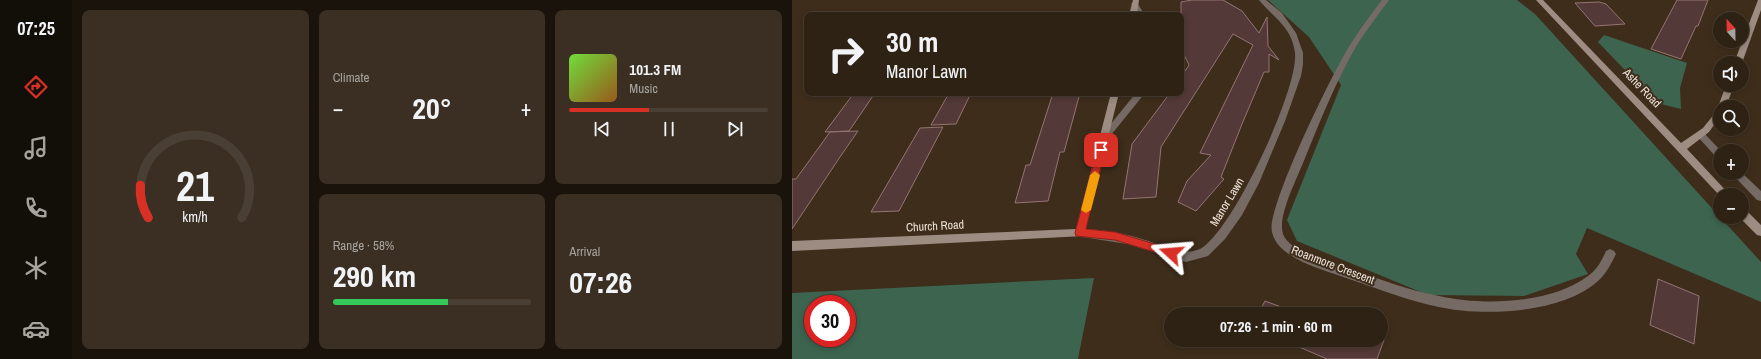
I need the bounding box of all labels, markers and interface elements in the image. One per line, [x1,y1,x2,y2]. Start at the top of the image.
north arrow [1713,12,1749,48]
map controls [1713,12,1749,224]
text: 07:25 [17,16,55,41]
text: 30 m [886,23,938,61]
icon: right [820,28,872,80]
button: sound [1713,56,1749,92]
text: 101.3 FM [629,59,681,80]
text: Manor Lawn [886,59,967,84]
street label: Ashe Road [1619,64,1665,111]
text: Climate [333,69,369,86]
icon: directions [22,73,50,101]
text: Music [629,80,658,97]
text: 20° [412,88,452,128]
text: − [333,93,343,123]
text: + [521,93,531,123]
button: search [1713,100,1749,136]
icon: previous [591,118,613,140]
icon: pause [658,118,680,140]
icon: next [724,118,746,140]
pin [1084,133,1118,167]
icon: music [22,134,50,162]
icon: arrive [1090,139,1112,161]
button: + [1713,144,1749,180]
text: 21 [176,157,214,213]
street label: Manor Lawn [1206,175,1248,229]
button: − [1713,188,1749,224]
icon: phone [22,194,50,222]
text: km/h [183,206,208,225]
street label: Church Road [906,216,964,236]
position arrow [1150,232,1192,274]
text: Range · 58% [333,237,394,254]
street label: Roanmore Crescent [1289,242,1377,288]
text: Arrival [569,243,600,260]
icon: climate [22,254,50,282]
text: 290 km [333,256,416,296]
text: 07:26 [569,262,632,302]
speed limit sign: 30 [804,295,856,347]
icon: car [22,315,50,343]
text: 07:26 · 1 min · 60 m [1220,316,1332,337]

